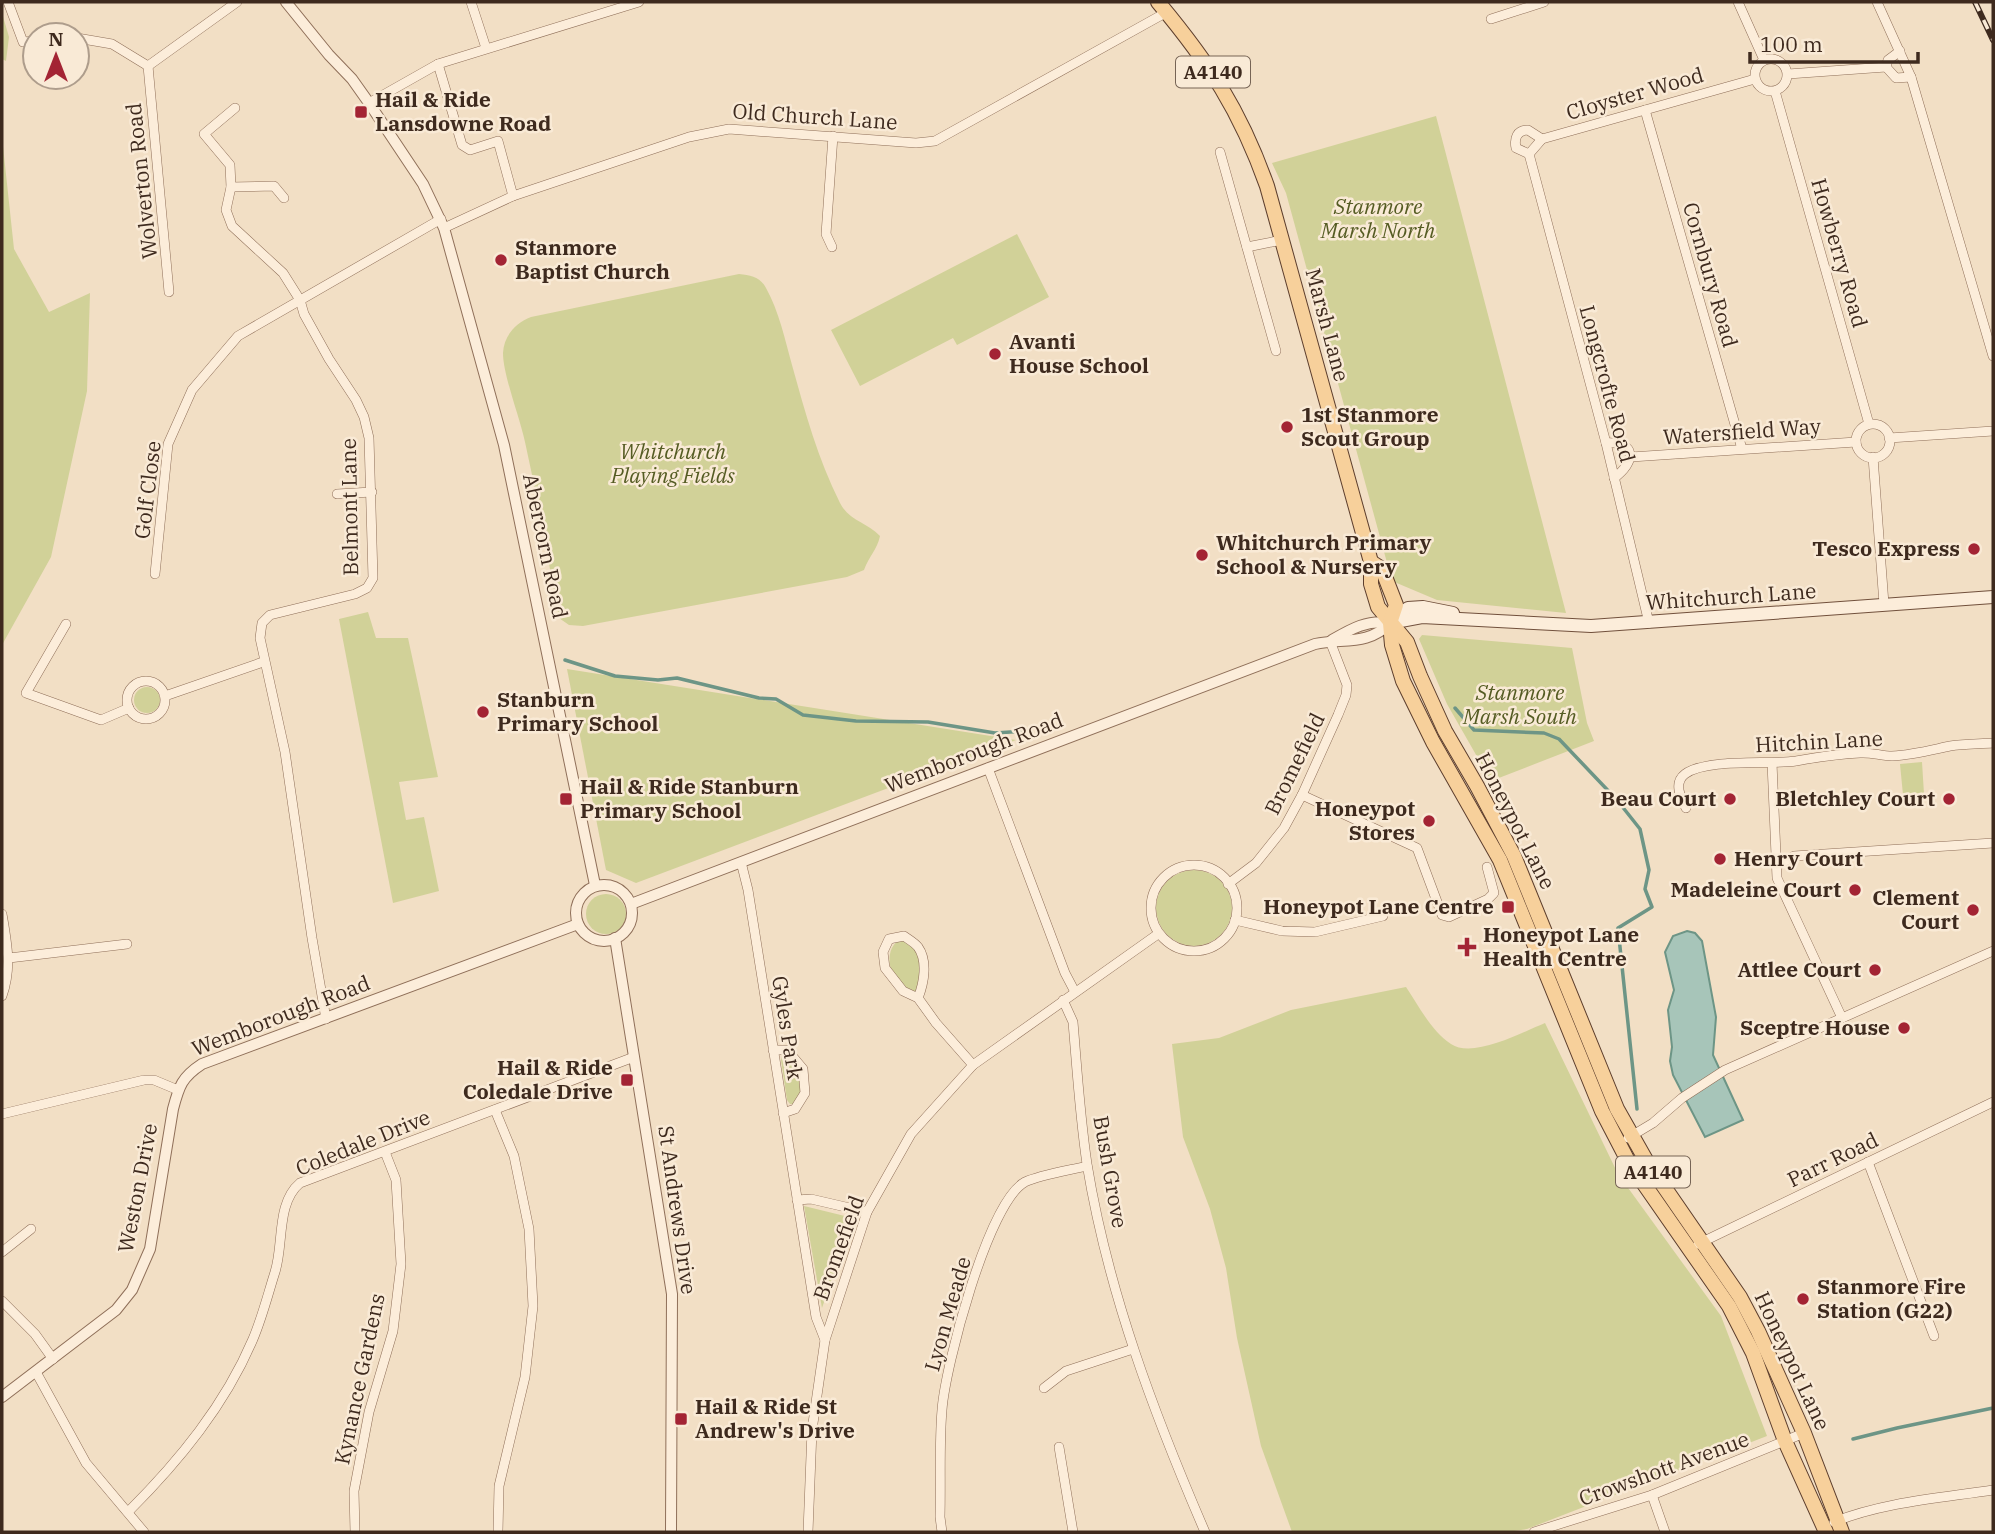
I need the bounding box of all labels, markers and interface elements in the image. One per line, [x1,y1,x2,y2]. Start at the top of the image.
north arrow [21,21,91,91]
scale bar [1750,21,1918,65]
text: N [48,27,64,51]
text: 100 m [1760,30,1823,58]
road number: A4140 [1176,57,1250,88]
street label: Cloyster Wood [1563,60,1707,126]
place label: Hail & Ride Lansdowne Road [375,85,551,137]
street label: Old Church Lane [732,96,899,136]
street label: Wolverton Road [119,101,163,261]
marker: Hail & Ride Lansdowne Road [353,104,369,120]
street label: Howberry Road [1805,175,1875,331]
park label: Stanmore Marsh North [1320,192,1436,244]
street label: Cornbury Road [1677,199,1745,351]
place label: Stanmore Baptist Church [515,233,670,285]
marker: Stanmore Baptist Church [493,252,509,268]
street label: Marsh Lane [1299,265,1356,384]
street label: Longcrofte Road [1574,302,1642,466]
place label: Avanti House School [1009,327,1149,379]
marker: Avanti House School [987,346,1003,362]
place label: 1st Stanmore Scout Group [1301,400,1439,452]
street label: Watersfield Way [1662,411,1823,450]
marker: 1st Stanmore Scout Group [1279,419,1295,435]
park label: Whitchurch Playing Fields [610,437,735,489]
street label: Belmont Lane [334,438,364,576]
street label: Golf Close [127,439,167,541]
street label: Abercorn Road [517,471,575,621]
place label: Whitchurch Primary School & Nursery [1216,528,1432,580]
place label: Tesco Express [1812,534,1960,562]
marker: Tesco Express [1966,541,1982,557]
marker: Whitchurch Primary School & Nursery [1194,547,1210,563]
street label: Whitchurch Lane [1645,576,1817,616]
park label: Stanmore Marsh South [1462,678,1577,730]
place label: Stanburn Primary School [497,685,658,737]
marker: Stanburn Primary School [475,704,491,720]
street label: Wemborough Road [880,705,1067,799]
street label: Bromefield [1257,708,1331,819]
street label: Hitchin Lane [1754,724,1884,758]
street label: Honeypot Lane [1469,747,1562,894]
place label: Hail & Ride Stanburn Primary School [580,772,799,824]
place label: Beau Court [1601,784,1716,812]
place label: Bletchley Court [1775,784,1935,812]
marker: Hail & Ride Stanburn Primary School [558,791,574,807]
marker: Beau Court [1722,791,1738,807]
marker: Bletchley Court [1941,791,1957,807]
place label: Honeypot Stores [1315,794,1415,846]
marker: Honeypot Stores [1421,813,1437,829]
place label: Henry Court [1734,844,1863,872]
marker: Henry Court [1712,851,1728,867]
place label: Madeleine Court [1671,875,1841,903]
marker: Madeleine Court [1847,882,1863,898]
place label: Clement Court [1872,883,1959,935]
place label: Honeypot Lane Centre [1263,892,1494,920]
marker: Honeypot Lane Centre [1500,899,1516,915]
marker: Clement Court [1965,902,1981,918]
place label: Honeypot Lane Health Centre [1483,920,1639,972]
marker: Honeypot Lane Health Centre [1457,937,1477,957]
place label: Attlee Court [1737,955,1861,983]
marker: Attlee Court [1867,962,1883,978]
street label: Wemborough Road [187,968,374,1062]
street label: Gyles Park [766,974,810,1083]
place label: Sceptre House [1740,1013,1890,1041]
marker: Sceptre House [1896,1020,1912,1036]
place label: Hail & Ride Coledale Drive [463,1053,613,1105]
marker: Hail & Ride Coledale Drive [619,1072,635,1088]
street label: Coledale Drive [291,1102,434,1182]
street label: Bush Grove [1087,1114,1135,1230]
street label: Weston Drive [111,1121,163,1255]
street label: St Andrews Drive [652,1124,704,1296]
street label: Parr Road [1782,1125,1883,1193]
road number: A4140 [1616,1156,1690,1188]
street label: Bromefield [806,1191,870,1304]
street label: Lyon Meade [917,1253,977,1374]
place label: Stanmore Fire Station (G22) [1817,1272,1966,1324]
street label: Honeypot Lane [1749,1287,1837,1434]
street label: Kynance Gardens [327,1291,391,1467]
marker: Stanmore Fire Station (G22) [1795,1291,1811,1307]
place label: Hail & Ride St Andrew's Drive [695,1392,855,1444]
marker: Hail & Ride St Andrew's Drive [673,1411,689,1427]
street label: Crowshott Avenue [1575,1424,1753,1512]

